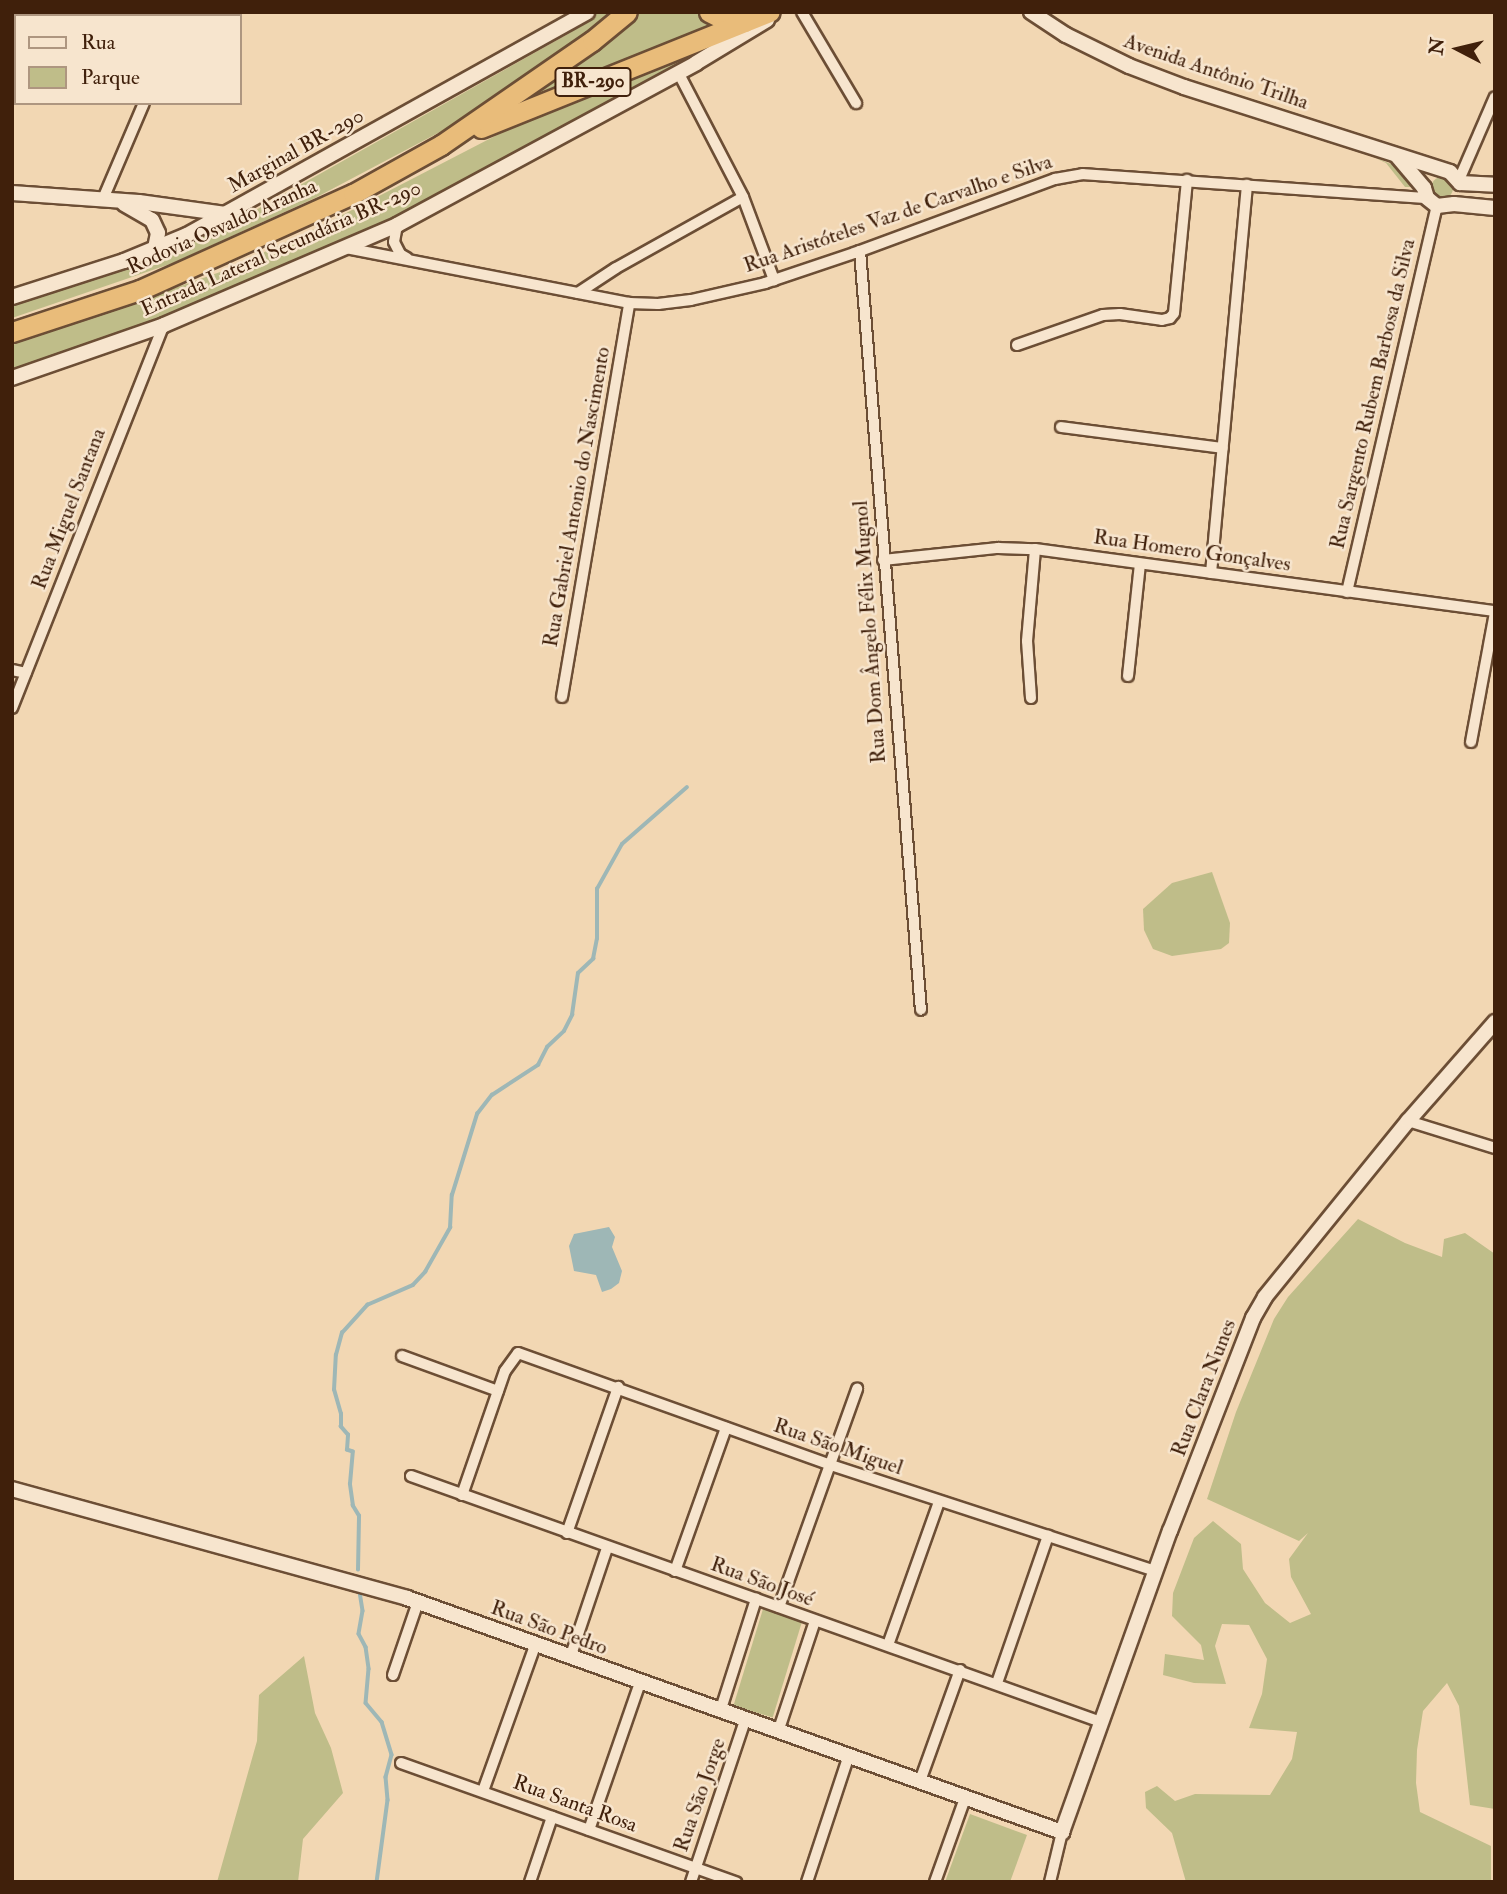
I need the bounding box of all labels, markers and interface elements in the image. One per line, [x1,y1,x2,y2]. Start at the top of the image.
legend [14,14,242,105]
north arrow [1423,14,1493,84]
text: Rua [81,29,115,56]
street label: Avenida Antônio Trilha [1120,29,1312,115]
text: N [1424,37,1450,56]
text: Parque [81,64,140,91]
road number: BR-290 [553,66,633,97]
street label: Marginal BR-290 [224,103,368,199]
street label: Rua Aristóteles Vaz de Carvalho e Silva [741,149,1055,279]
street label: Rodovia Osvaldo Aranha [123,174,321,280]
street label: Entrada Lateral Secundária BR-290 [137,176,425,322]
street label: Rua Sargento Rubem Barbosa da Silva [1325,236,1421,552]
street label: Rua Gabriel Antonio do Nascimento [538,345,616,649]
street label: Rua Miguel Santana [27,425,111,593]
street label: Rua Dom Ângelo Félix Mugnol [848,500,892,764]
street label: Rua Homero Gonçalves [1092,525,1292,577]
street label: Rua Clara Nunes [1166,1316,1242,1460]
street label: Rua São Miguel [770,1413,906,1481]
street label: Rua São José [707,1552,817,1612]
street label: Rua São Pedro [487,1595,611,1661]
street label: Rua São Jorge [669,1735,731,1855]
street label: Rua Santa Rosa [509,1770,641,1838]

